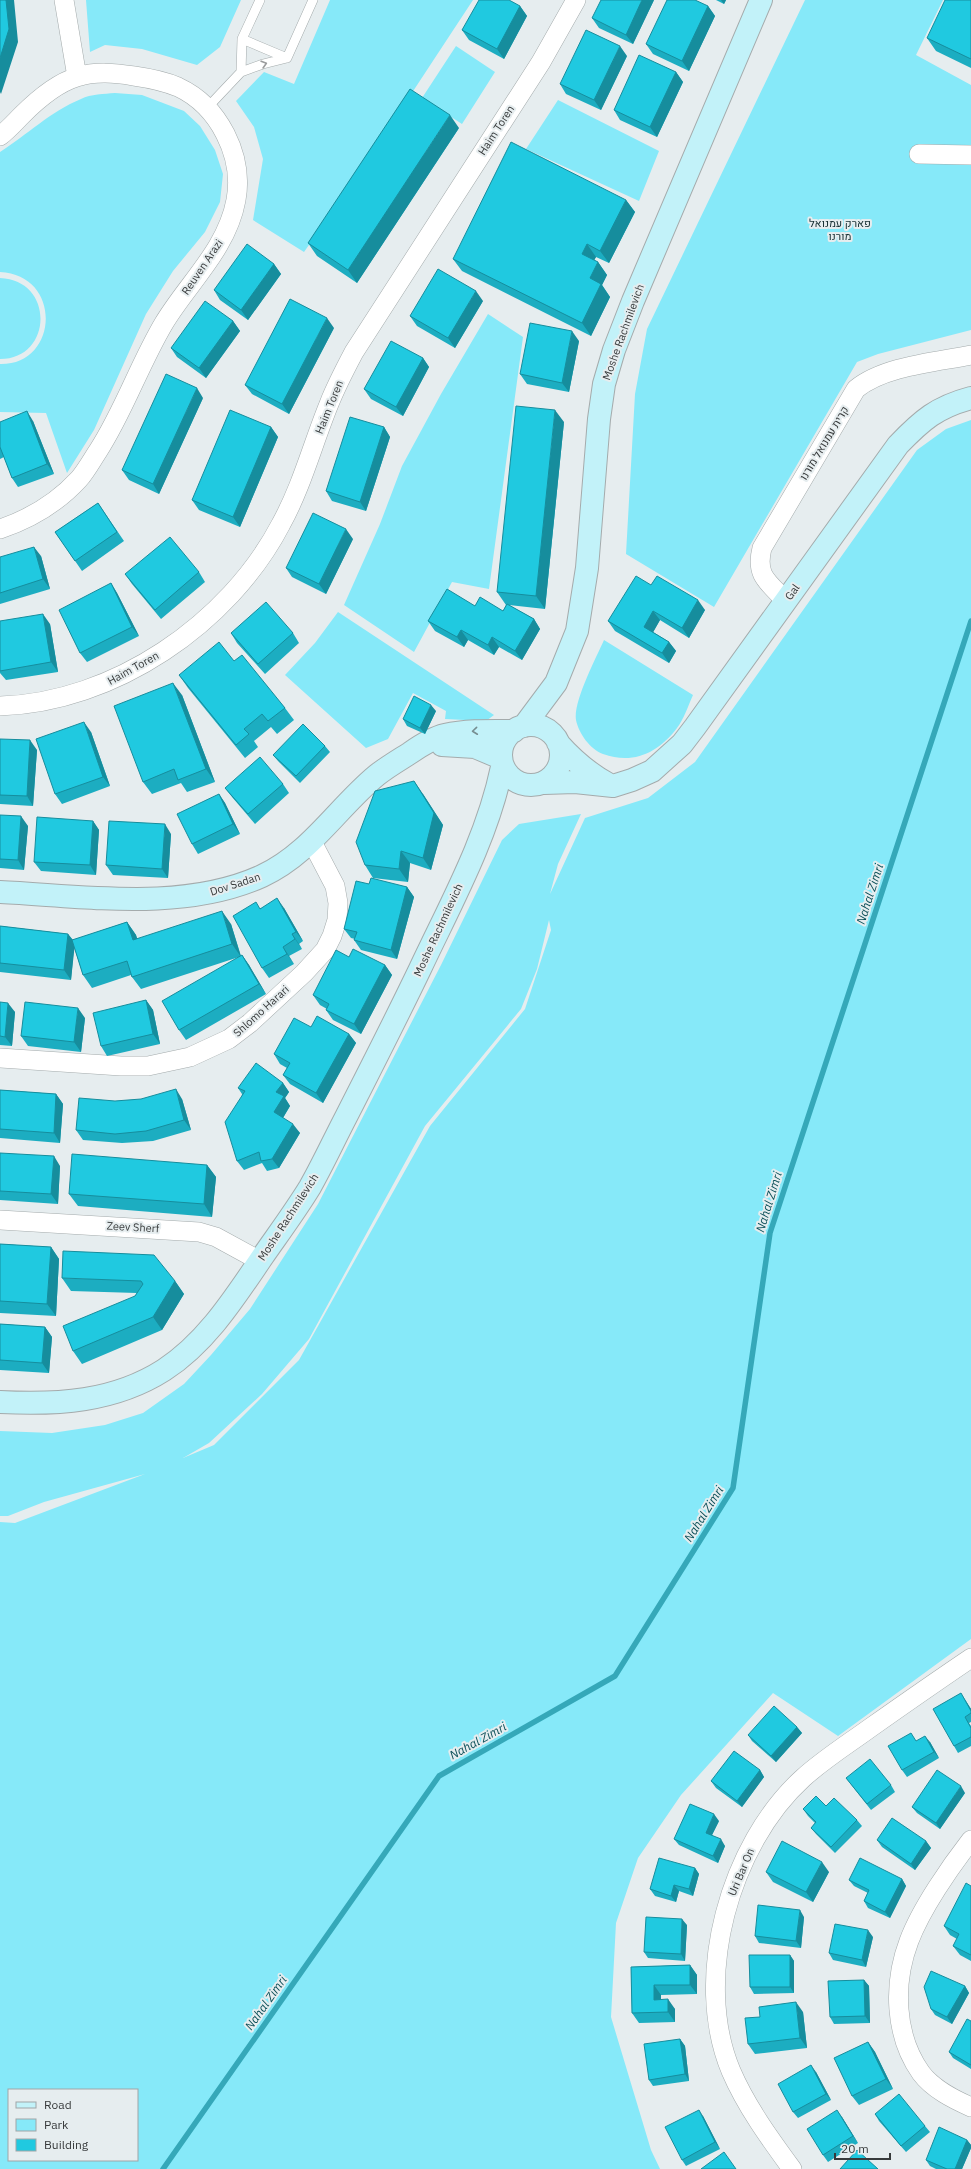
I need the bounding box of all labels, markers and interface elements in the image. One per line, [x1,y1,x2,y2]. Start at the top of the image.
one-way arrow [260,60,267,69]
street label: Haim Toren [475,102,517,158]
park label: פארק עמנואל מורנו [809,216,871,243]
street label: Reuven Arazi [178,236,226,298]
street label: Moshe Rachmilevich [599,282,647,382]
street label: Haim Toren [312,378,346,436]
street label: קרית עמנואל מורנו [796,404,852,482]
street label: Gal [781,581,803,603]
street label: Haim Toren [105,648,161,688]
one-way arrow [472,727,478,736]
water label: Nahal Zimri [853,861,887,926]
street label: Dov Sadan [208,869,262,899]
street label: Moshe Rachmilevich [410,881,466,979]
street label: Shlomo Harari [230,982,292,1040]
water label: Nahal Zimri [752,1169,785,1234]
street label: Moshe Rachmilevich [255,1171,321,1263]
street label: Zeev Sherf [106,1219,160,1235]
water label: Nahal Zimri [681,1483,727,1544]
water label: Nahal Zimri [447,1718,510,1762]
street label: Uri Bar On [725,1846,757,1898]
water label: Nahal Zimri [241,1972,290,2033]
legend [8,2089,138,2161]
text: Road [44,2097,72,2112]
text: Park [44,2117,69,2132]
scale bar [835,2135,890,2161]
text: Building [44,2137,89,2152]
text: 20 m [841,2141,869,2156]

